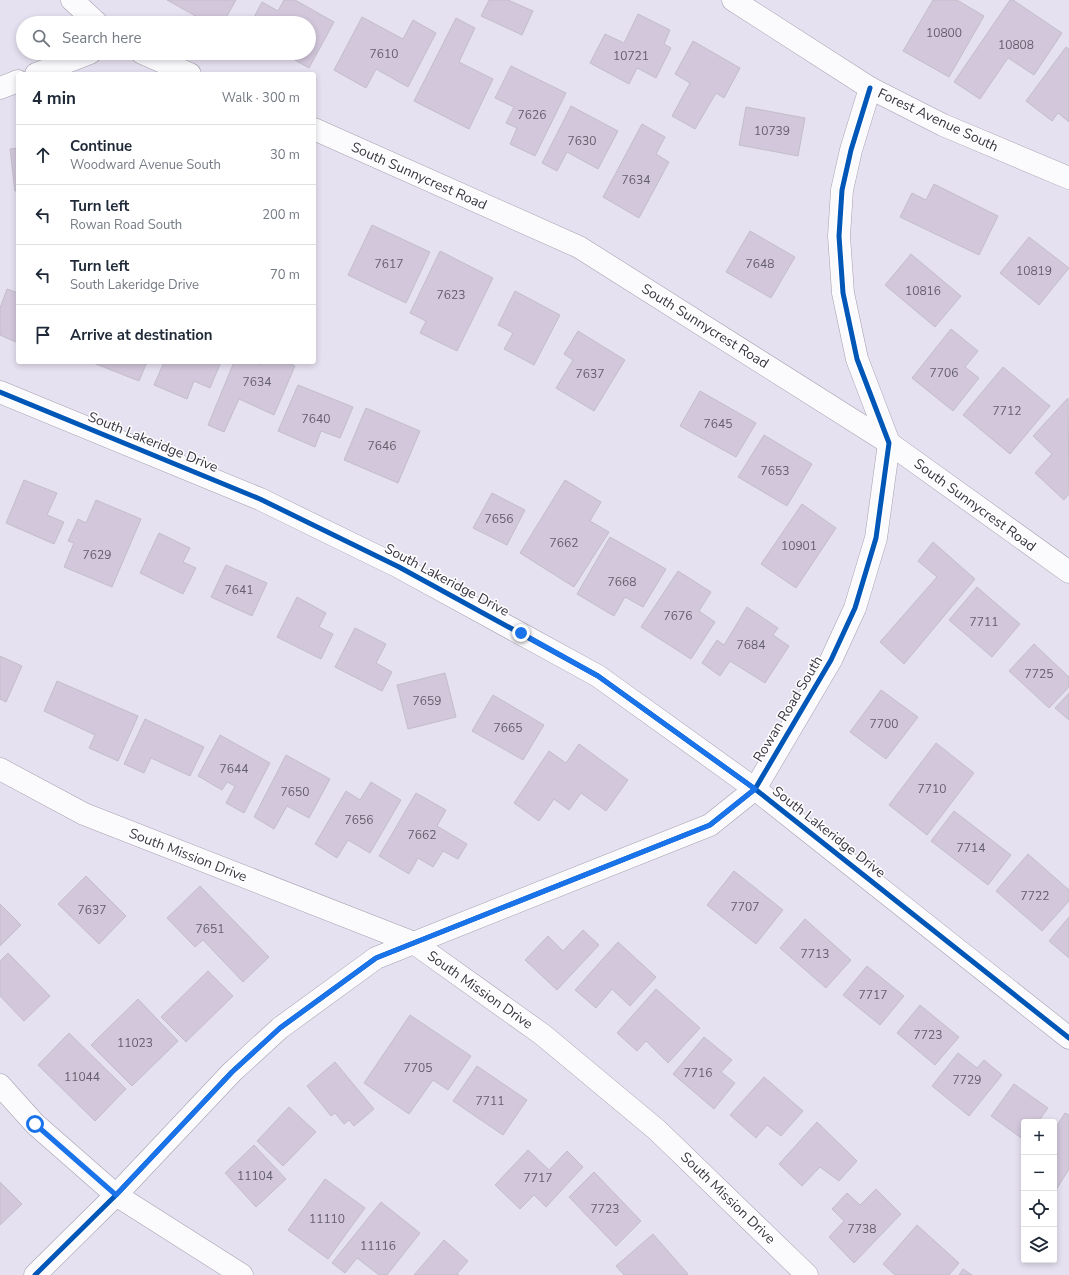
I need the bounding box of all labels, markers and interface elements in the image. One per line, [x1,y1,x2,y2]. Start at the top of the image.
search box [16,16,316,60]
house number: 10800 [926,25,962,41]
icon: search [30,27,52,49]
text: Search here [62,28,142,48]
house number: 10808 [998,37,1034,53]
house number: 7610 [370,46,398,62]
house number: 10721 [613,48,649,64]
street label: Forest Avenue South [875,84,1001,156]
text: 4 min [32,87,76,110]
text: Walk · 300 m [222,89,300,107]
house number: 7626 [518,107,546,123]
house number: 10739 [754,123,790,139]
house number: 7630 [568,133,596,149]
text: Continue [70,136,132,156]
street label: South Sunnycrest Road [348,137,490,215]
icon: ahead [32,144,54,166]
text: 30 m [270,146,300,164]
text: Woodward Avenue South [70,156,221,174]
house number: 7634 [622,172,650,188]
text: Turn left [70,196,129,216]
icon: left [32,204,54,226]
text: 200 m [262,206,300,224]
text: Rowan Road South [70,216,182,234]
text: Turn left [70,256,129,276]
house number: 7617 [375,256,403,272]
house number: 7648 [746,256,774,272]
house number: 10819 [1016,263,1052,279]
icon: left [32,264,54,286]
text: 70 m [270,266,300,284]
text: South Lakeridge Drive [70,276,199,294]
street label: South Sunnycrest Road [638,279,772,373]
house number: 10816 [905,283,941,299]
house number: 7623 [437,287,465,303]
icon: arrive [32,324,54,346]
text: Arrive at destination [70,325,213,345]
house number: 7706 [930,365,958,381]
house number: 7637 [576,366,604,382]
house number: 7634 [243,374,271,390]
house number: 7712 [993,403,1021,419]
street label: South Lakeridge Drive [85,407,221,477]
house number: 7640 [302,411,330,427]
house number: 7645 [704,416,732,432]
house number: 7646 [368,438,396,454]
street label: South Sunnycrest Road [910,454,1040,556]
house number: 7653 [761,463,789,479]
house number: 7656 [485,511,513,527]
house number: 7662 [550,535,578,551]
house number: 10901 [781,538,817,554]
street label: South Lakeridge Drive [381,539,513,621]
house number: 7629 [83,547,111,563]
house number: 7668 [608,574,636,590]
house number: 7641 [225,582,253,598]
house number: 7676 [664,608,692,624]
house number: 7711 [970,614,998,630]
route end [512,624,530,642]
house number: 7684 [737,637,765,653]
street label: Rowan Road South [749,652,827,766]
house number: 7725 [1025,666,1053,682]
house number: 7659 [413,693,441,709]
house number: 7700 [870,716,898,732]
house number: 7665 [494,720,522,736]
house number: 7644 [220,761,248,777]
house number: 7710 [918,781,946,797]
street label: South Lakeridge Drive [768,782,890,882]
house number: 7650 [281,784,309,800]
house number: 7656 [345,812,373,828]
street label: South Mission Drive [126,824,250,886]
house number: 7662 [408,827,436,843]
house number: 7714 [957,840,985,856]
house number: 7722 [1021,888,1049,904]
house number: 7707 [731,899,759,915]
house number: 7637 [78,902,106,918]
house number: 7651 [196,921,224,937]
street label: South Mission Drive [423,946,537,1034]
house number: 7713 [801,946,829,962]
house number: 7717 [859,987,887,1003]
house number: 7723 [914,1027,942,1043]
house number: 11023 [117,1035,153,1051]
house number: 7705 [404,1060,432,1076]
house number: 7716 [684,1065,712,1081]
house number: 11044 [64,1069,100,1085]
house number: 7729 [953,1072,981,1088]
house number: 7711 [476,1093,504,1109]
route start [26,1115,44,1133]
map controls [1021,1119,1057,1263]
button: + [1021,1119,1057,1155]
street label: South Mission Drive [676,1148,780,1248]
button: − [1021,1155,1057,1191]
house number: 11104 [237,1168,273,1184]
house number: 7717 [524,1170,552,1186]
button: locate [1021,1191,1057,1227]
house number: 7723 [591,1201,619,1217]
house number: 11110 [309,1211,345,1227]
house number: 7738 [848,1221,876,1237]
button: layers [1021,1227,1057,1263]
house number: 11116 [360,1238,396,1254]

